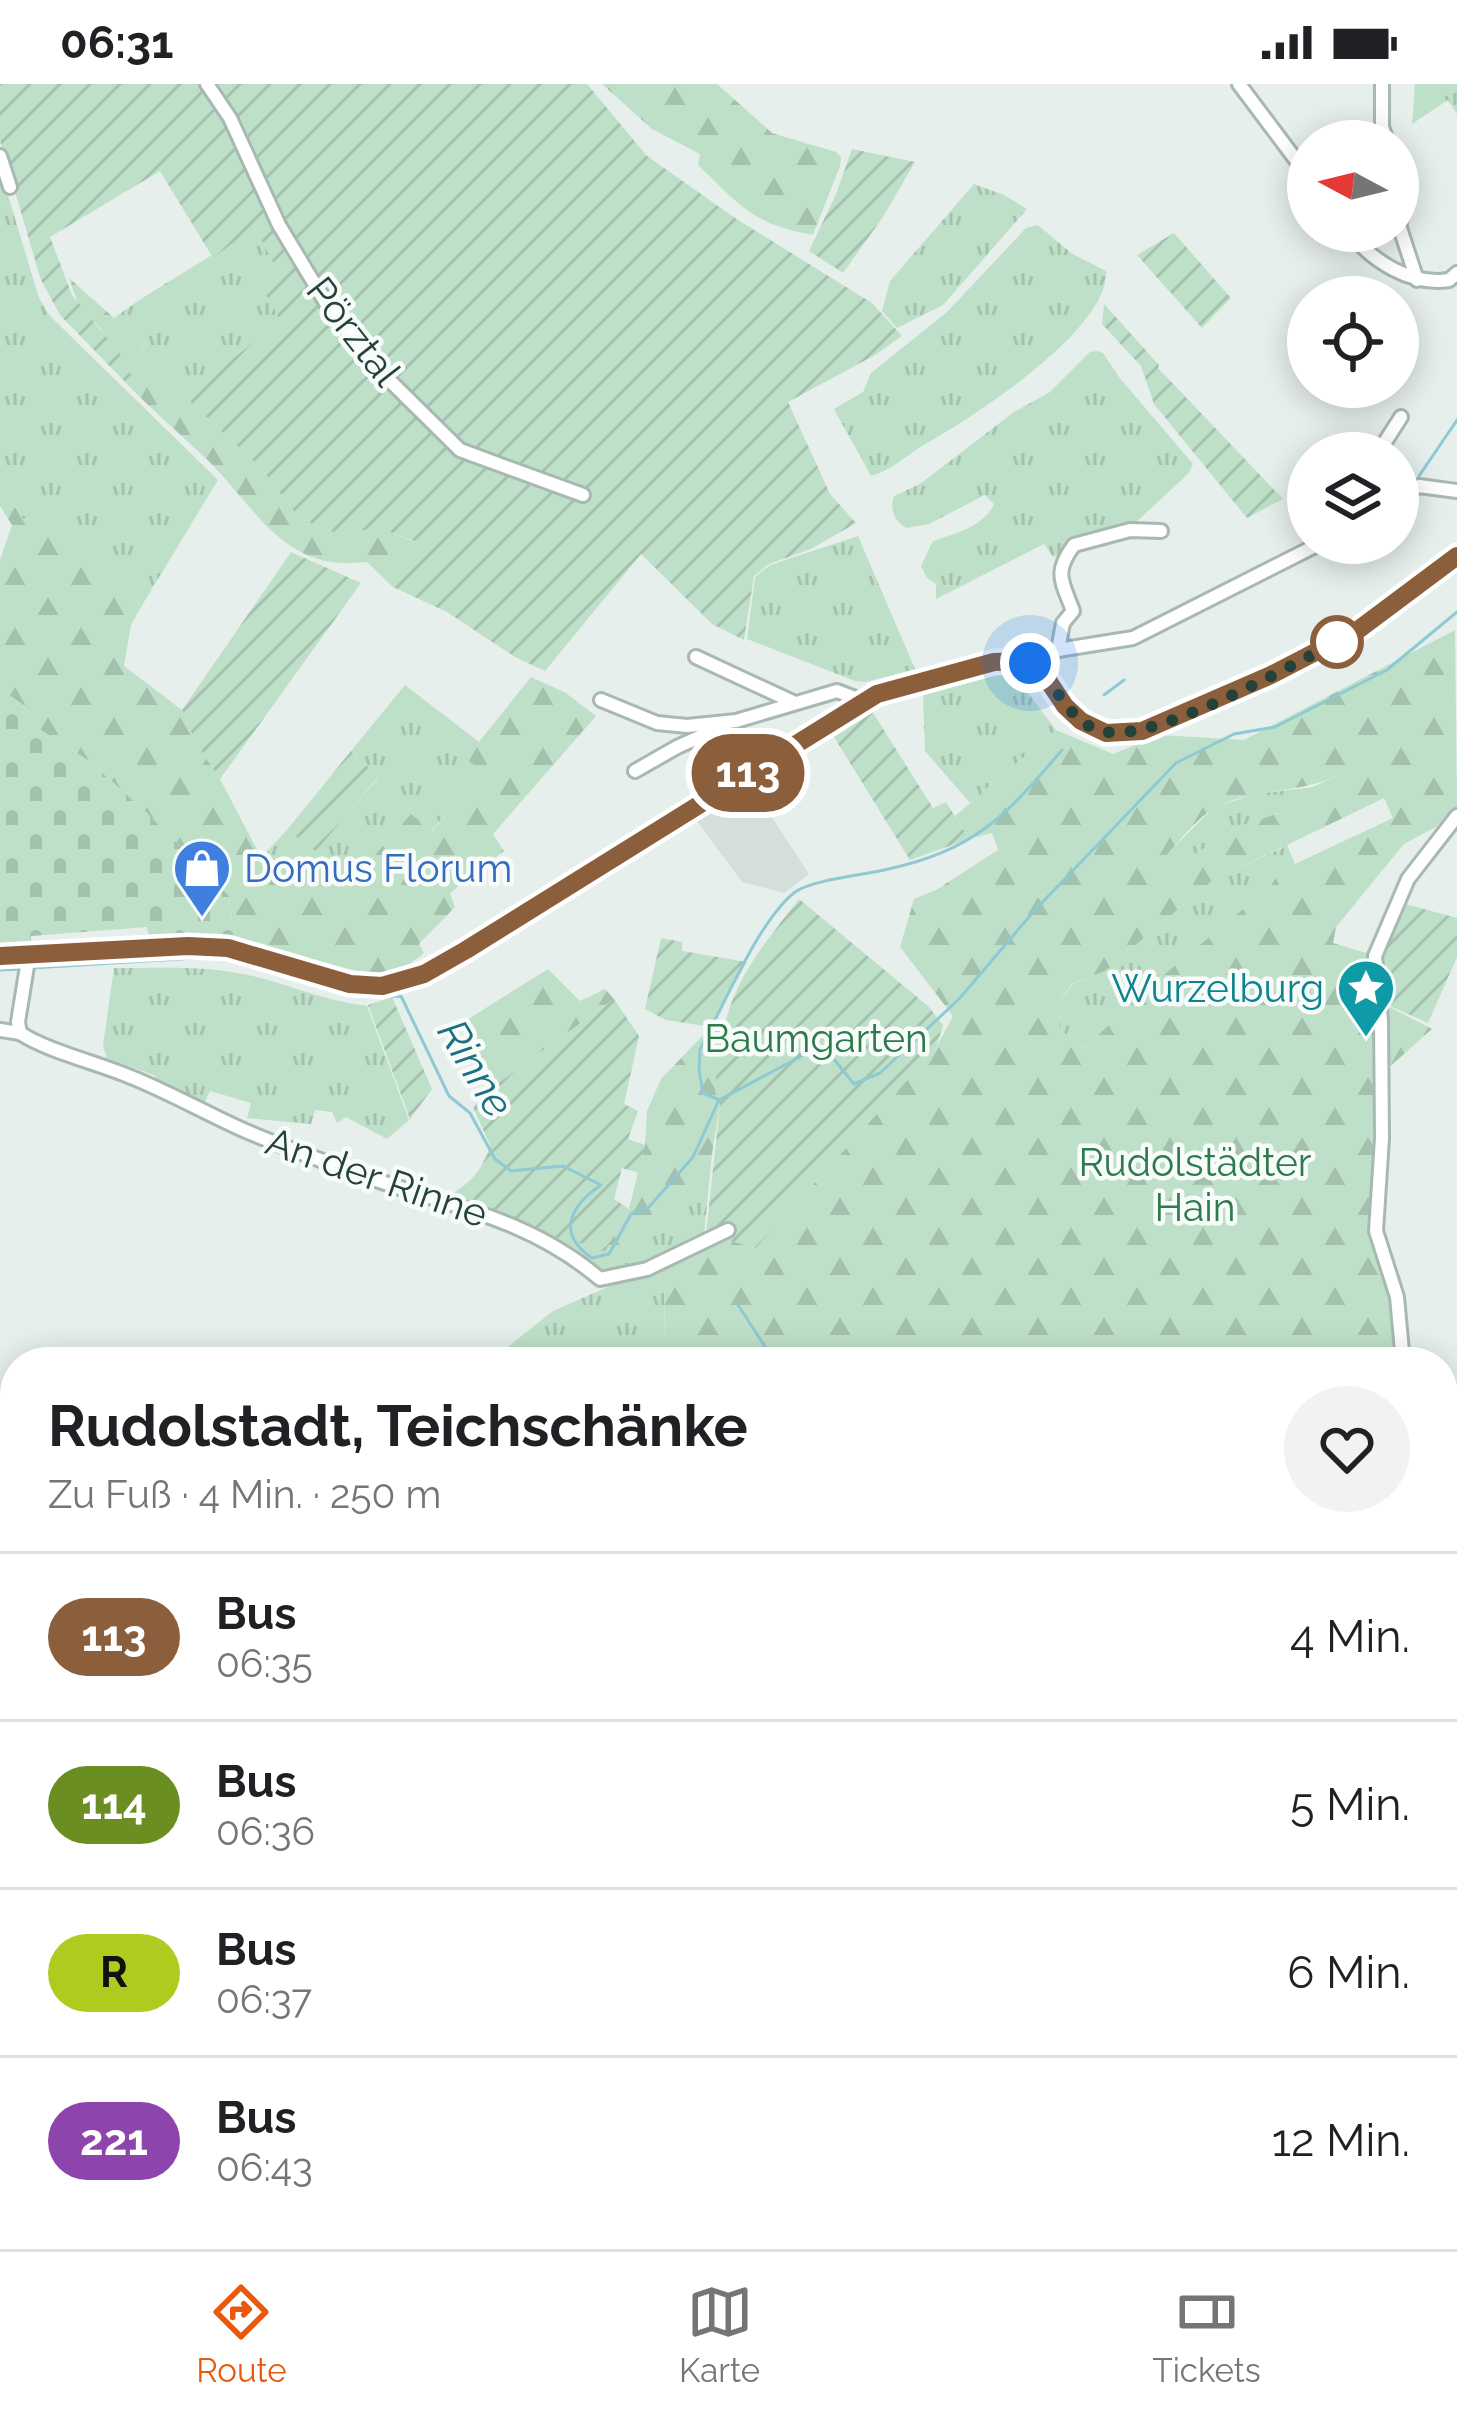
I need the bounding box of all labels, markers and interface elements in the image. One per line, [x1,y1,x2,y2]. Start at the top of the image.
text: 06:31 [60,16,173,69]
north arrow [1287,120,1419,252]
map controls [1287,120,1419,564]
street label: Pörztal [297,268,411,395]
button: locate [1287,276,1419,408]
button: layers [1287,432,1419,564]
unlabelled marker [1312,617,1362,667]
your location [1000,633,1060,693]
line badge: 113 [679,734,817,812]
text: 113 [716,748,780,797]
shop icon: Domus Florum [171,837,233,919]
place label: Domus Florum [244,845,512,891]
place icon: Wurzelburg [1335,957,1397,1039]
place label: Wurzelburg [1111,965,1324,1011]
water label: Rinne [428,1011,523,1126]
park label: Baumgarten [704,1015,928,1061]
street label: An der Rinne [260,1118,494,1236]
park label: Rudolstädter Hain [1078,1139,1312,1230]
button: heart [1284,1386,1410,1512]
text: Rudolstadt, Teichschänke [48,1392,748,1459]
text: Zu Fuß · 4 Min. · 250 m [48,1471,441,1517]
text: Bus [216,1587,297,1640]
text: 4 Min. [1290,1610,1410,1663]
text: 113 [82,1612,146,1661]
text: 06:35 [216,1640,313,1686]
text: Bus [216,1755,297,1808]
text: 5 Min. [1290,1778,1410,1831]
text: 114 [81,1780,147,1829]
text: 06:36 [216,1808,315,1854]
text: Bus [216,1923,297,1976]
text: 6 Min. [1287,1946,1410,1999]
text: R [100,1948,128,1997]
text: 06:37 [216,1976,312,2022]
text: Bus [216,2091,297,2144]
text: 12 Min. [1272,2114,1410,2167]
text: 221 [80,2116,148,2165]
text: 06:43 [216,2144,313,2190]
tab: Route [196,2279,287,2390]
tab: Karte [679,2279,760,2390]
tab: Tickets [1153,2279,1261,2390]

